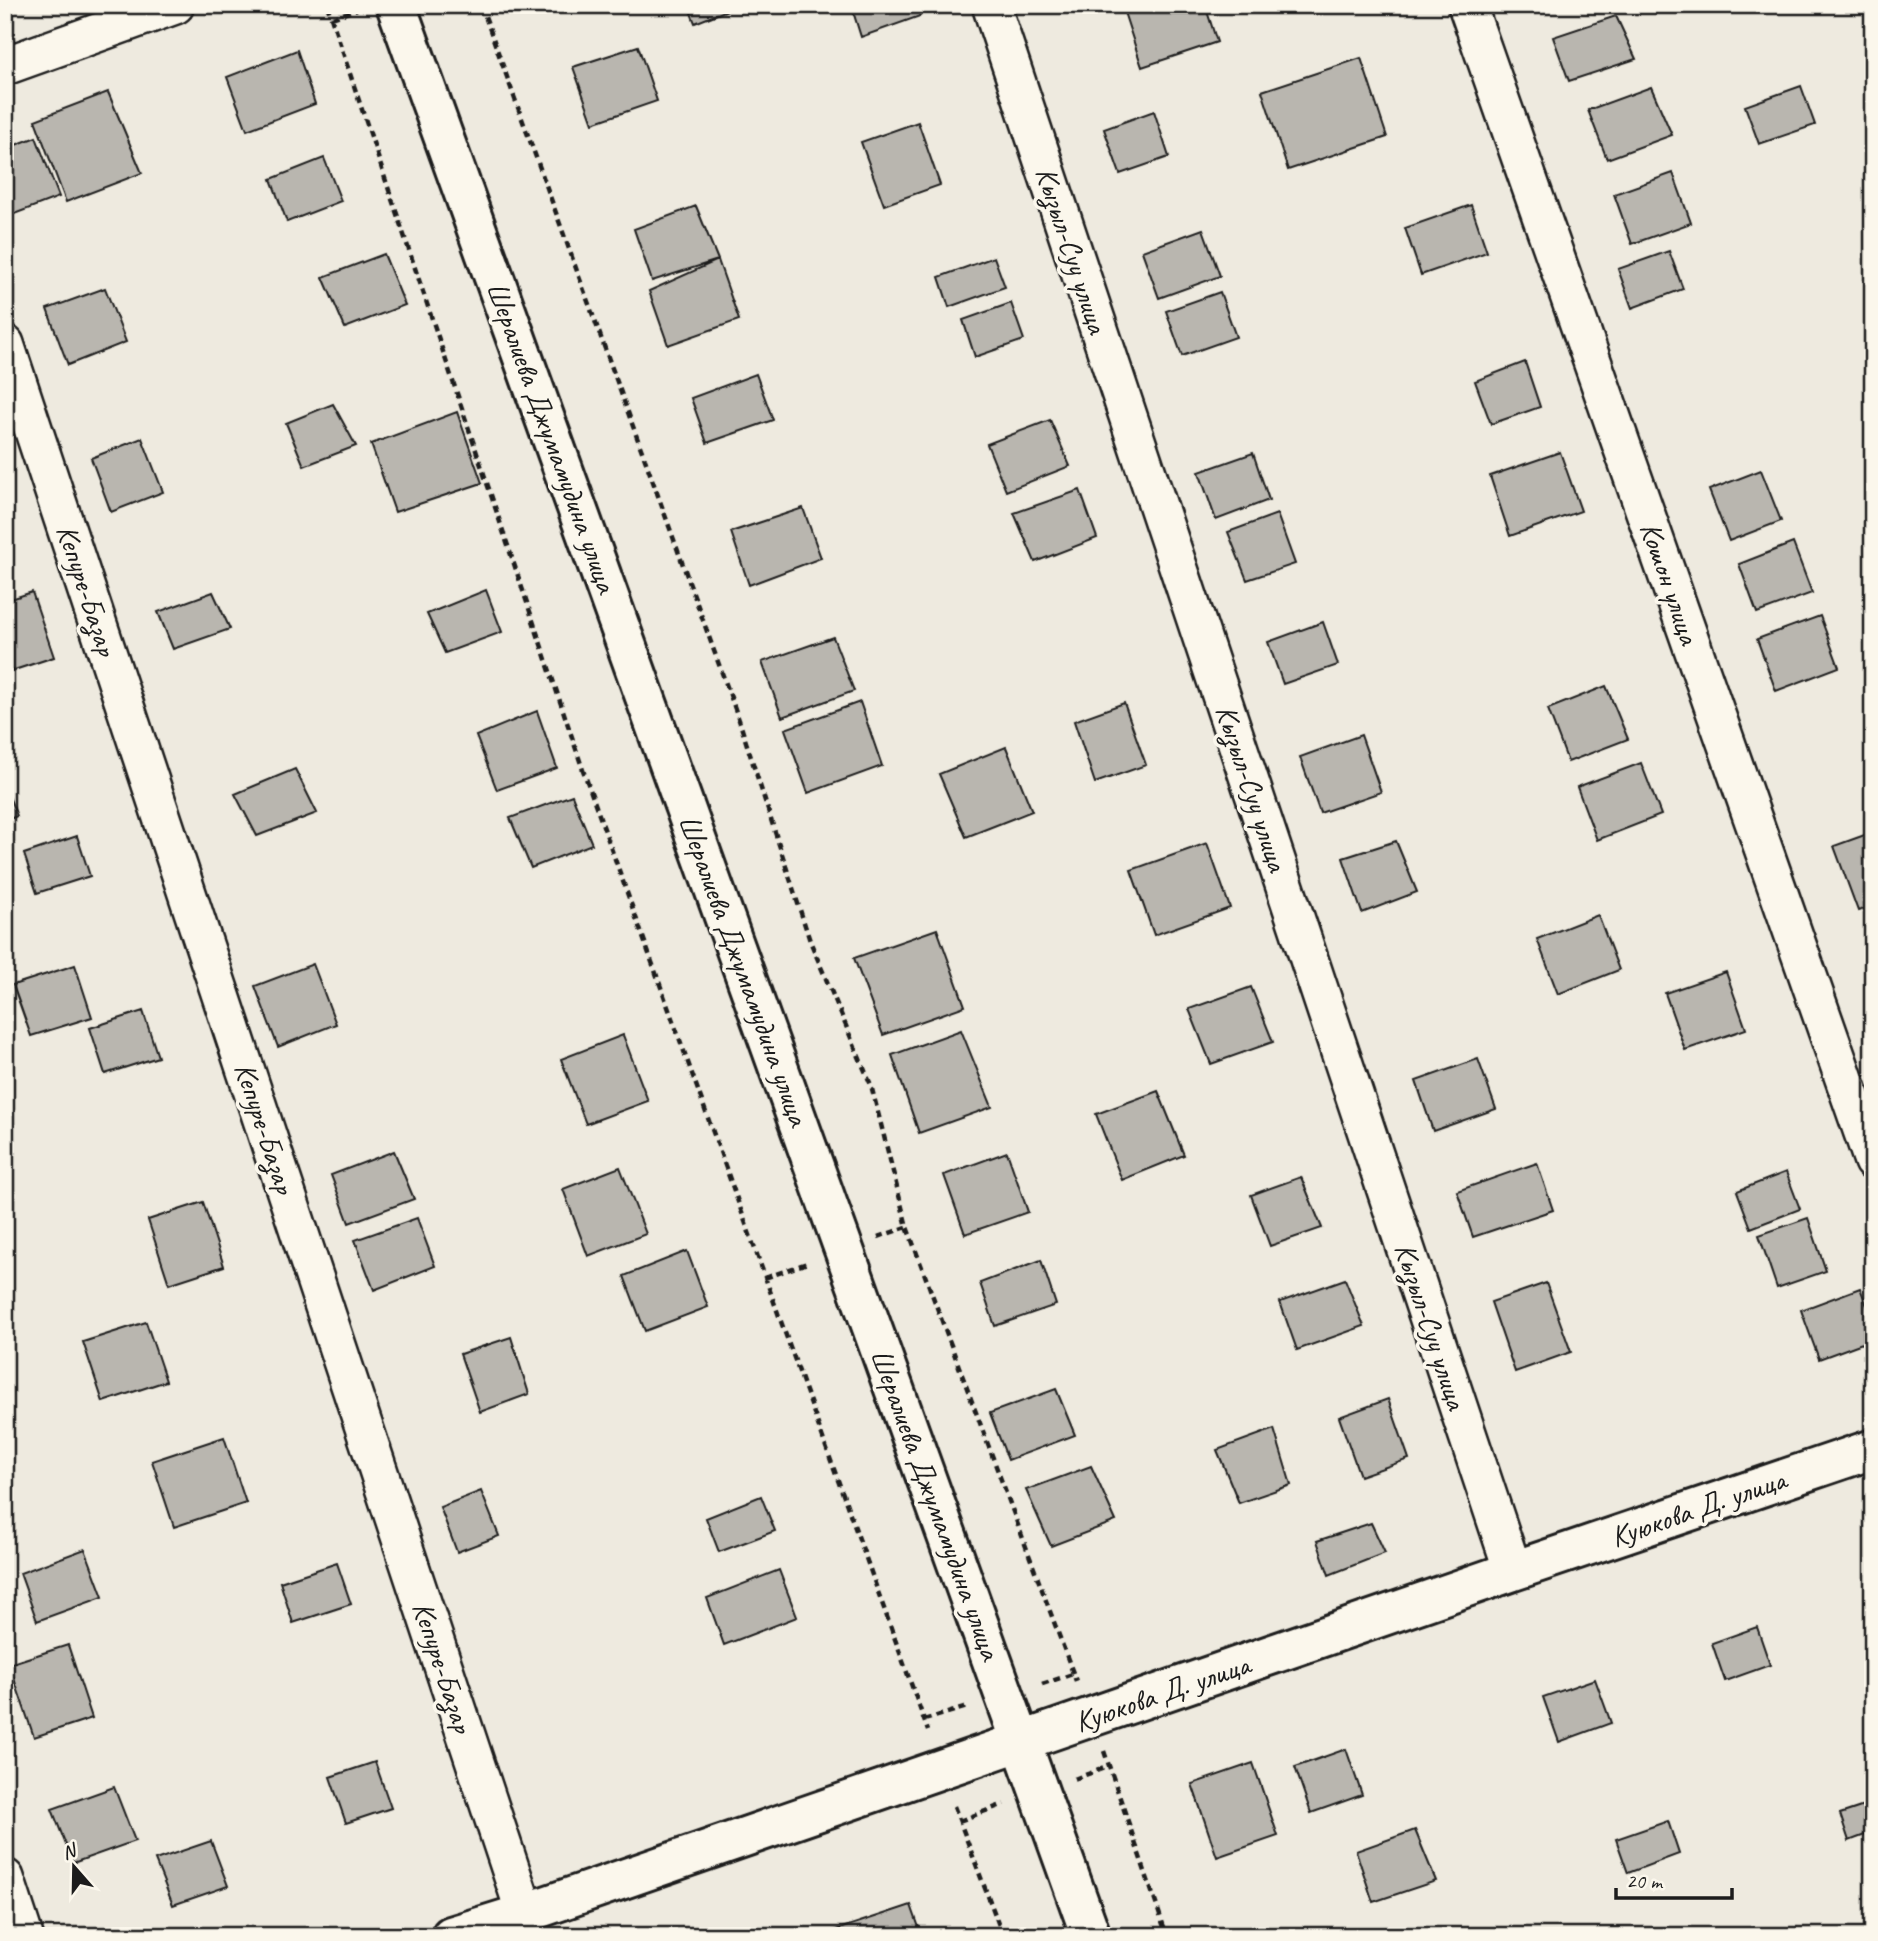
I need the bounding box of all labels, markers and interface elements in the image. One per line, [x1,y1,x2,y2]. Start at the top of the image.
street label: Кызыл-Суу улица [1027,162,1117,340]
street label: Шералиева Джумамудина улица [478,276,627,600]
street label: Кошон улица [1631,517,1709,651]
street label: Кепуре-Базар [48,520,126,662]
street label: Кызыл-Суу улица [1207,700,1297,878]
street label: Шералиева Джумамудина улица [670,809,819,1133]
street label: Кепуре-Базар [226,1058,304,1200]
street label: Кызыл-Суу улица [1386,1238,1476,1416]
street label: Шералиева Джумамудина улица [862,1343,1011,1667]
street label: Куюкова Д. улица [1606,1459,1793,1556]
street label: Кепуре-Базар [404,1597,482,1739]
street label: Куюкова Д. улица [1070,1644,1257,1741]
north arrow [38,1832,108,1902]
text: N [59,1838,81,1865]
scale bar [1616,1857,1731,1901]
text: 20 m [1626,1868,1664,1894]

